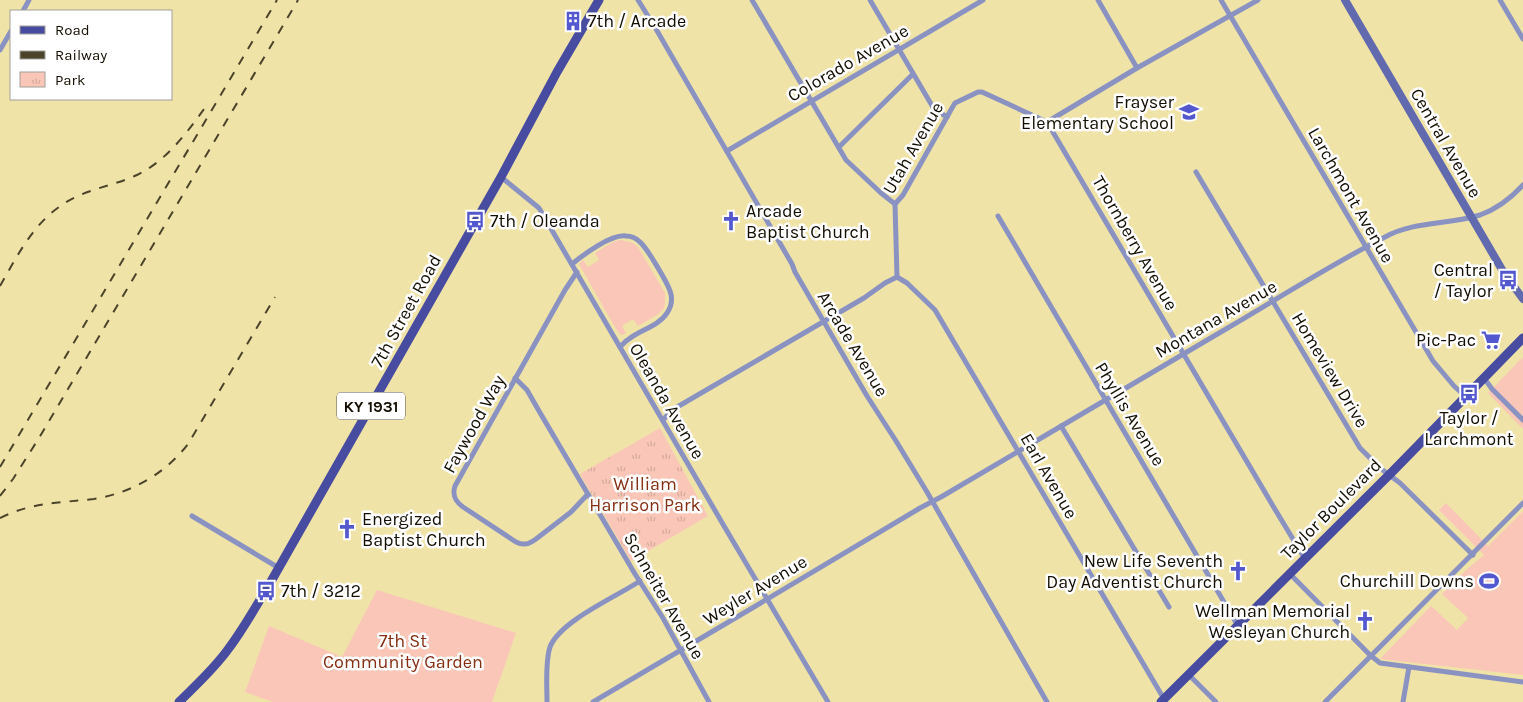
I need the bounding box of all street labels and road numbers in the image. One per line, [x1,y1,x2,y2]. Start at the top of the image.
street label: Colorado Avenue [784,19,912,107]
street label: Central Avenue [1406,84,1486,202]
street label: Utah Avenue [878,98,948,198]
street label: Larchmont Avenue [1303,123,1399,267]
street label: Thornberry Avenue [1087,172,1183,314]
street label: 7th Street Road [366,251,446,371]
street label: Montana Avenue [1151,275,1281,363]
street label: Arcade Avenue [813,287,893,401]
street label: Homeview Drive [1287,308,1373,432]
street label: Oleanda Avenue [625,339,709,463]
street label: Phyllis Avenue [1090,358,1170,470]
street label: Faywood Way [438,371,510,477]
road number: KY 1931 [337,392,405,420]
street label: Earl Avenue [1016,429,1082,523]
street label: Taylor Boulevard [1276,454,1386,564]
street label: Schneiter Avenue [619,529,709,663]
street label: Weyler Avenue [699,550,811,630]

